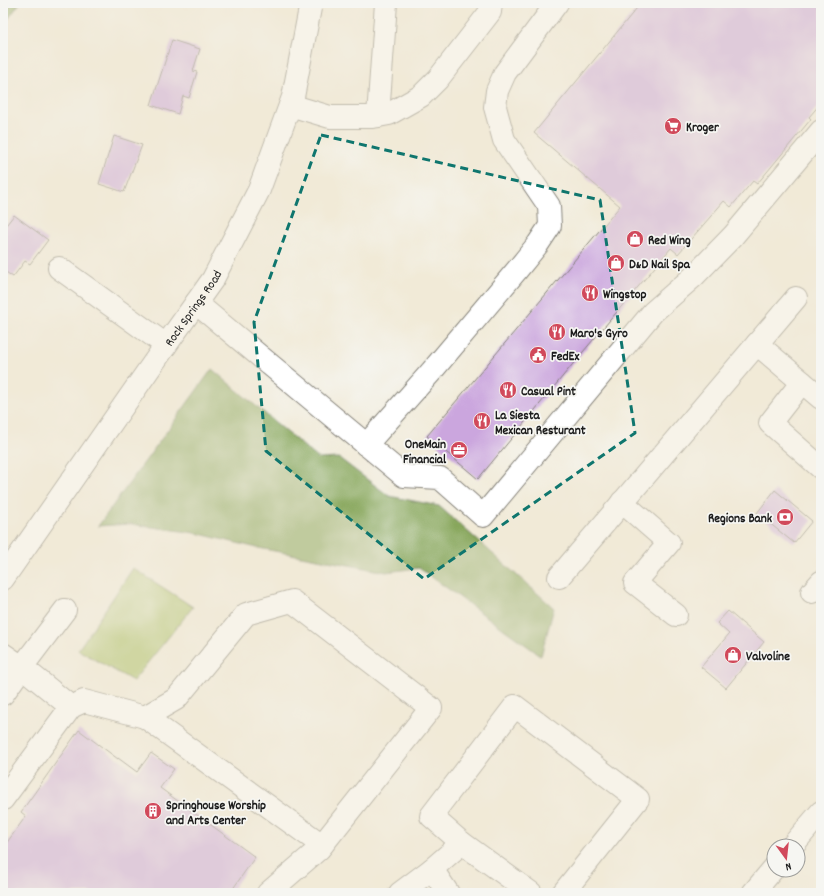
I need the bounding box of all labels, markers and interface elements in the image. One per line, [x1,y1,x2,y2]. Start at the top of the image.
supermarket icon: Kroger [663,116,683,136]
place label: Kroger [686,119,720,138]
shop icon: Red Wing [625,229,645,249]
place label: Red Wing [648,232,691,251]
shop icon: D&D Nail Spa [606,253,626,273]
place label: D&D Nail Spa [629,256,691,275]
street label: Rock Springs Road [161,267,228,351]
restaurant icon: Wingstop [580,283,600,303]
place label: Wingstop [603,286,647,305]
restaurant icon: Maro's Gyro [547,322,567,342]
place label: Maro's Gyro [570,325,628,344]
public building icon: FedEx [528,345,548,365]
place label: FedEx [551,348,580,367]
restaurant icon: Casual Pint [498,380,518,400]
place label: Casual Pint [521,383,576,402]
place label: La Siesta Mexican Resturant [495,407,586,441]
restaurant icon: La Siesta Mexican Resturant [472,411,492,431]
place label: OneMain Financial [403,436,447,470]
office icon: OneMain Financial [449,440,469,460]
bank icon: Regions Bank [775,507,795,527]
place label: Regions Bank [708,510,773,529]
shop icon: Valvoline [723,645,743,665]
place label: Valvoline [746,648,790,667]
place label: Springhouse Worship and Arts Center [166,797,266,831]
building icon: Springhouse Worship and Arts Center [143,801,163,821]
north arrow [766,838,806,878]
text: N [783,857,793,874]

